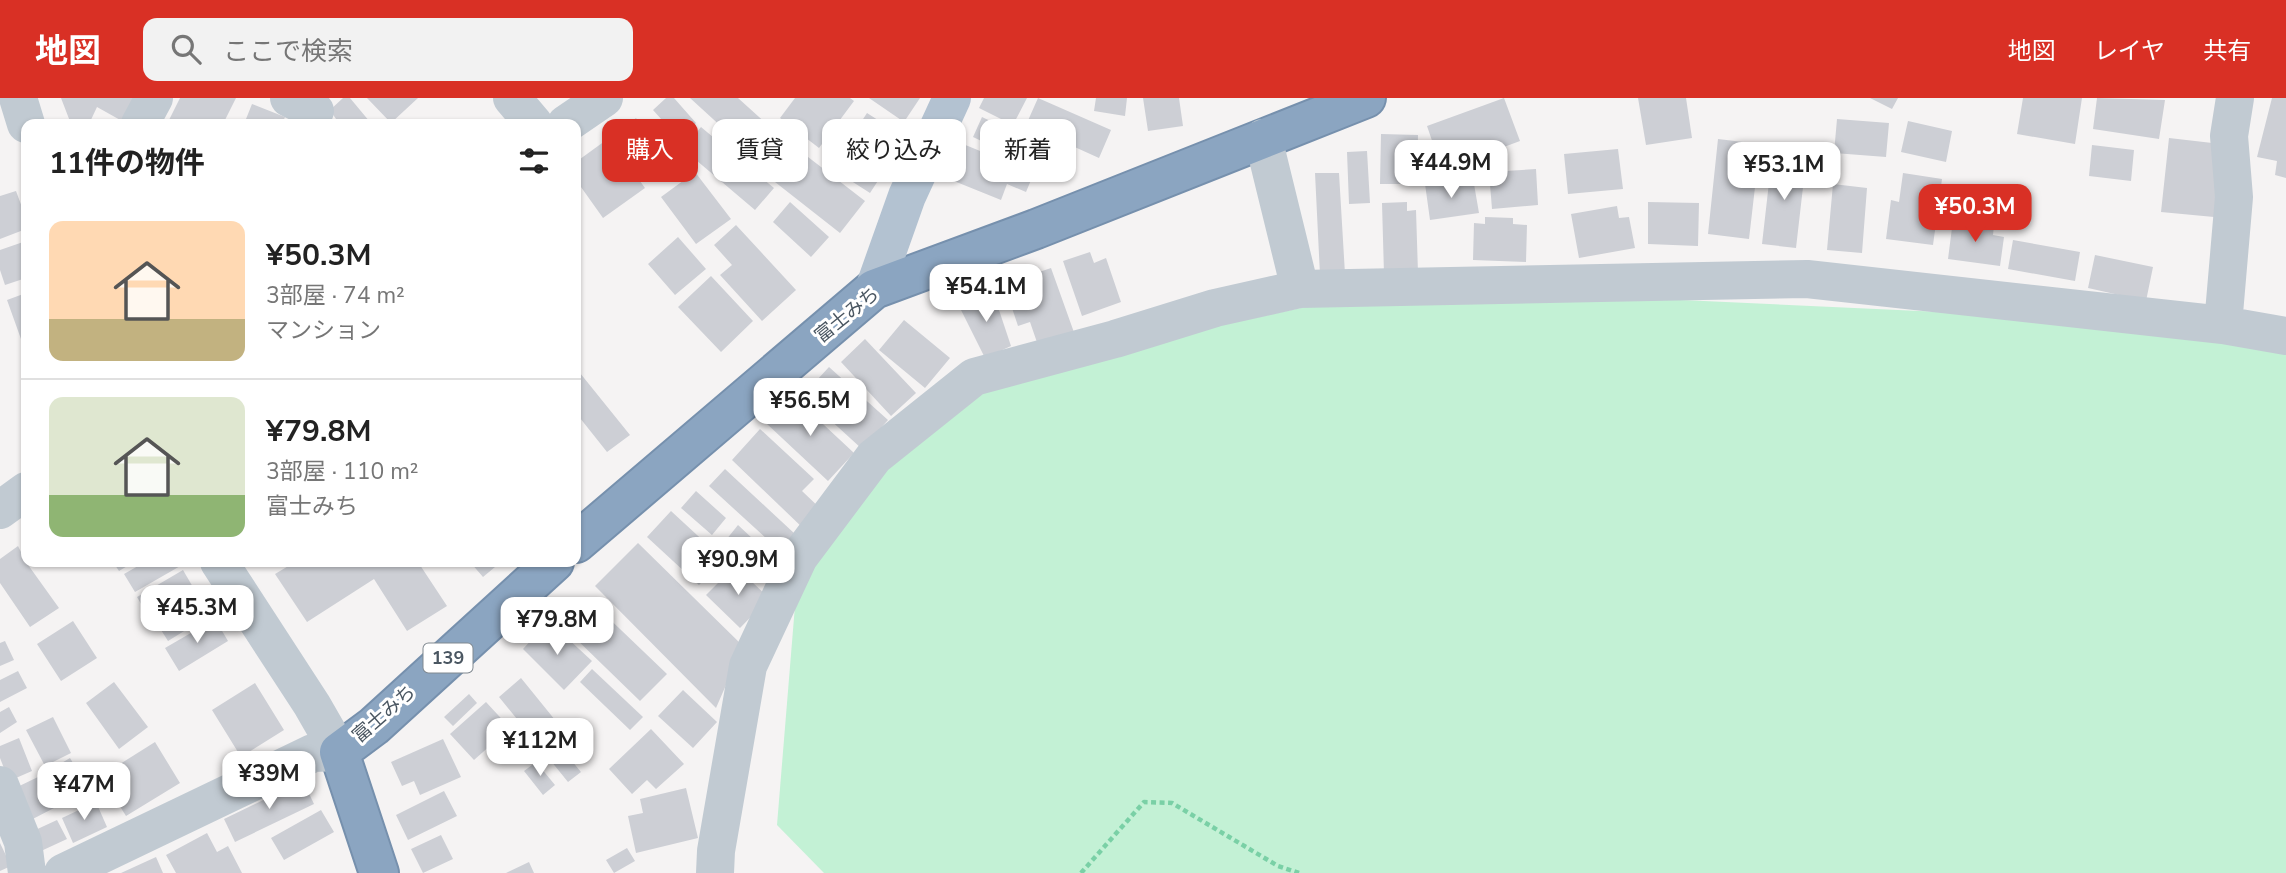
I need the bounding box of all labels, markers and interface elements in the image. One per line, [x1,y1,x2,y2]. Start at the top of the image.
search box [143,18,633,81]
text: 地図 [35,29,101,74]
icon: search [167,30,205,68]
text: ここで検索 [223,34,353,69]
text: 地図 [2008,35,2056,67]
text: レイヤ [2094,35,2165,67]
text: 共有 [2203,35,2251,67]
chip: 購入 [602,119,698,182]
chip: 賃貸 [712,119,808,182]
chip: 絞り込み [822,119,966,182]
chip: 新着 [980,119,1076,182]
pin: ¥44.9M [1394,140,1508,200]
icon: filters [515,142,553,180]
pin: ¥53.1M [1727,142,1841,202]
text: 11件の物件 [49,143,205,184]
text: ¥44.9M [1411,147,1491,178]
text: ¥53.1M [1744,149,1824,180]
pin: ¥50.3M [1918,184,2032,244]
text: ¥50.3M [1935,191,2015,222]
text: ¥50.3M [266,235,371,276]
icon: home [105,249,189,333]
pin: ¥54.1M [929,264,1043,324]
text: ¥54.1M [946,271,1026,302]
text: 3部屋 · 74 m² [266,280,405,311]
street label: 富士みち [809,281,885,349]
text: マンション [266,315,381,346]
pin: ¥56.5M [753,378,867,438]
text: ¥56.5M [770,385,850,416]
text: ¥79.8M [266,411,371,452]
icon: home [105,425,189,509]
text: 3部屋 · 110 m² [266,456,419,487]
text: 富士みち [266,491,358,522]
pin: ¥90.9M [681,538,795,597]
text: ¥90.9M [698,544,778,575]
pin: ¥45.3M [140,586,254,645]
text: ¥45.3M [157,592,237,623]
pin: ¥79.8M [500,598,614,657]
text: ¥79.8M [517,604,597,635]
road number: 139 [424,644,472,672]
street label: 富士みち [347,679,421,749]
pin: ¥112M [491,718,589,778]
text: ¥112M [502,725,578,756]
pin: ¥39M [228,752,310,811]
text: ¥39M [238,758,300,789]
pin: ¥47M [43,762,125,822]
text: ¥47M [53,769,115,800]

